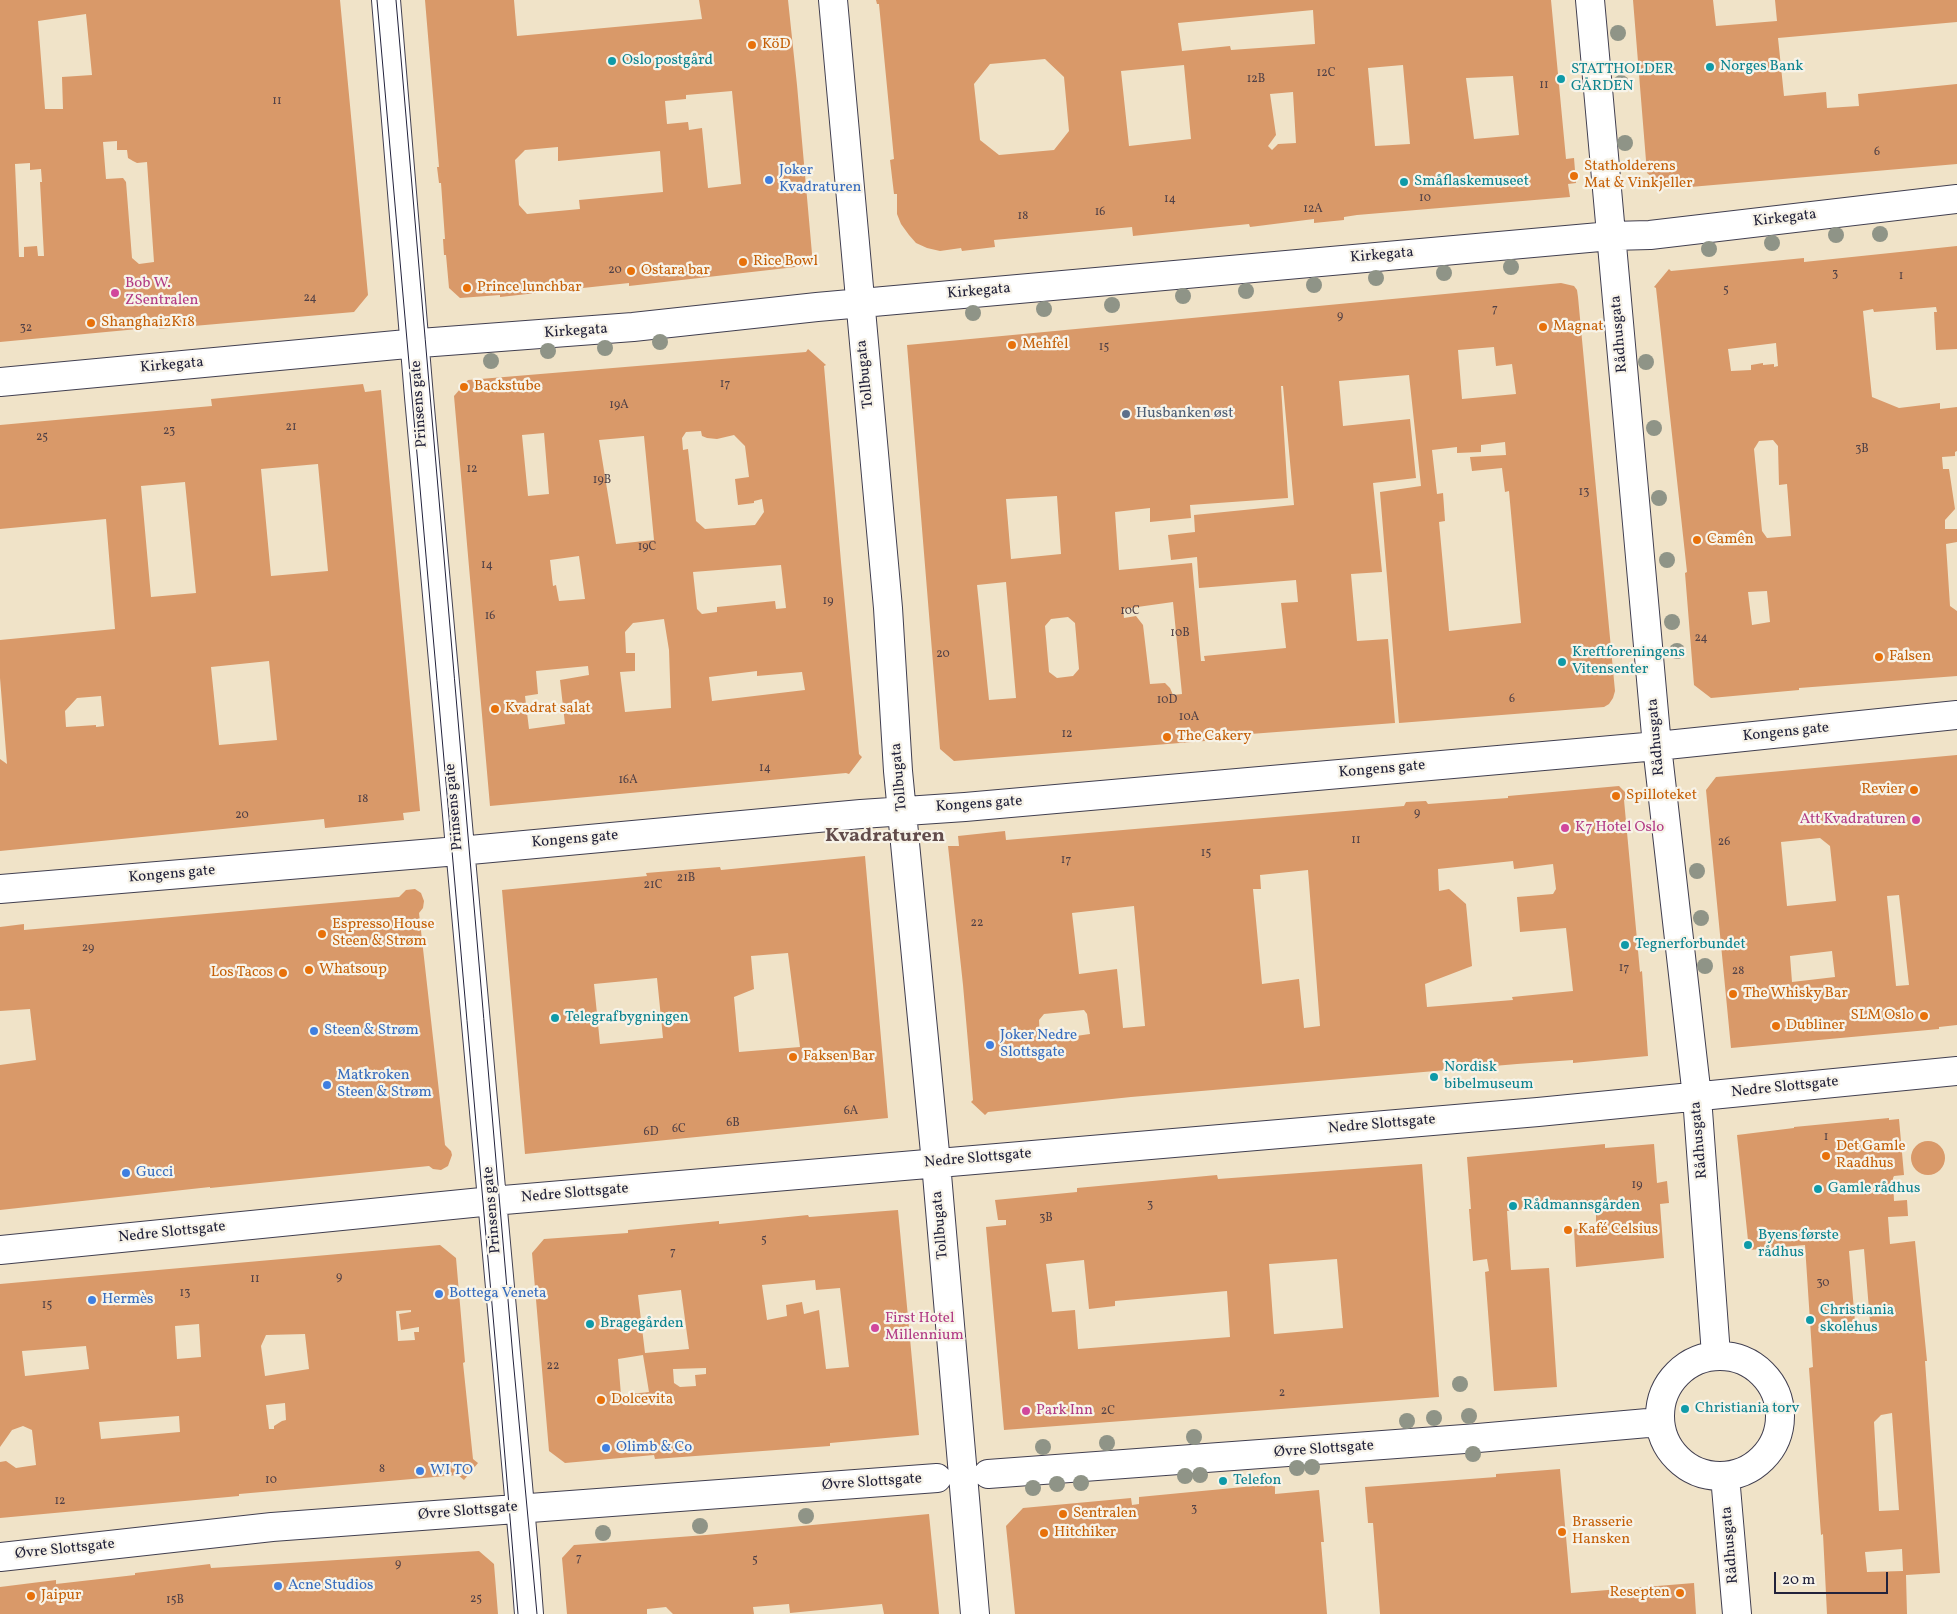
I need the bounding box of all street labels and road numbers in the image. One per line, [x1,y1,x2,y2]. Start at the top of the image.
street label: Kirkegata [1752,206,1818,232]
street label: Kirkegata [1349,244,1415,268]
street label: Kirkegata [946,280,1012,304]
street label: Rådhusgata [1608,295,1632,373]
street label: Kirkegata [544,321,608,343]
street label: Tollbugata [853,339,879,409]
street label: Kirkegata [139,354,205,378]
street label: Prinsens gate [408,360,432,448]
street label: Rådhusgata [1645,698,1669,776]
street label: Kongens gate [1742,720,1830,746]
street label: Tollbugata [888,742,912,812]
street label: Kongens gate [1338,757,1426,783]
street label: Prinsens gate [442,763,468,851]
street label: Kongens gate [935,793,1023,817]
street label: Kongens gate [531,827,619,853]
street label: Kongens gate [128,862,216,888]
street label: Nedre Slottsgate [1730,1073,1840,1103]
street label: Rådhusgata [1688,1101,1712,1179]
street label: Nedre Slottsgate [1328,1111,1436,1139]
street label: Nedre Slottsgate [924,1145,1032,1173]
street label: Prinsens gate [480,1166,506,1254]
street label: Nedre Slottsgate [521,1180,629,1208]
street label: Tollbugata [929,1190,953,1260]
street label: Nedre Slottsgate [117,1218,227,1248]
street label: Øvre Slottsgate [1274,1438,1374,1462]
street label: Øvre Slottsgate [822,1471,922,1495]
street label: Øvre Slottsgate [417,1499,519,1525]
street label: Rådhusgata [1719,1506,1743,1584]
street label: Øvre Slottsgate [14,1536,116,1564]

